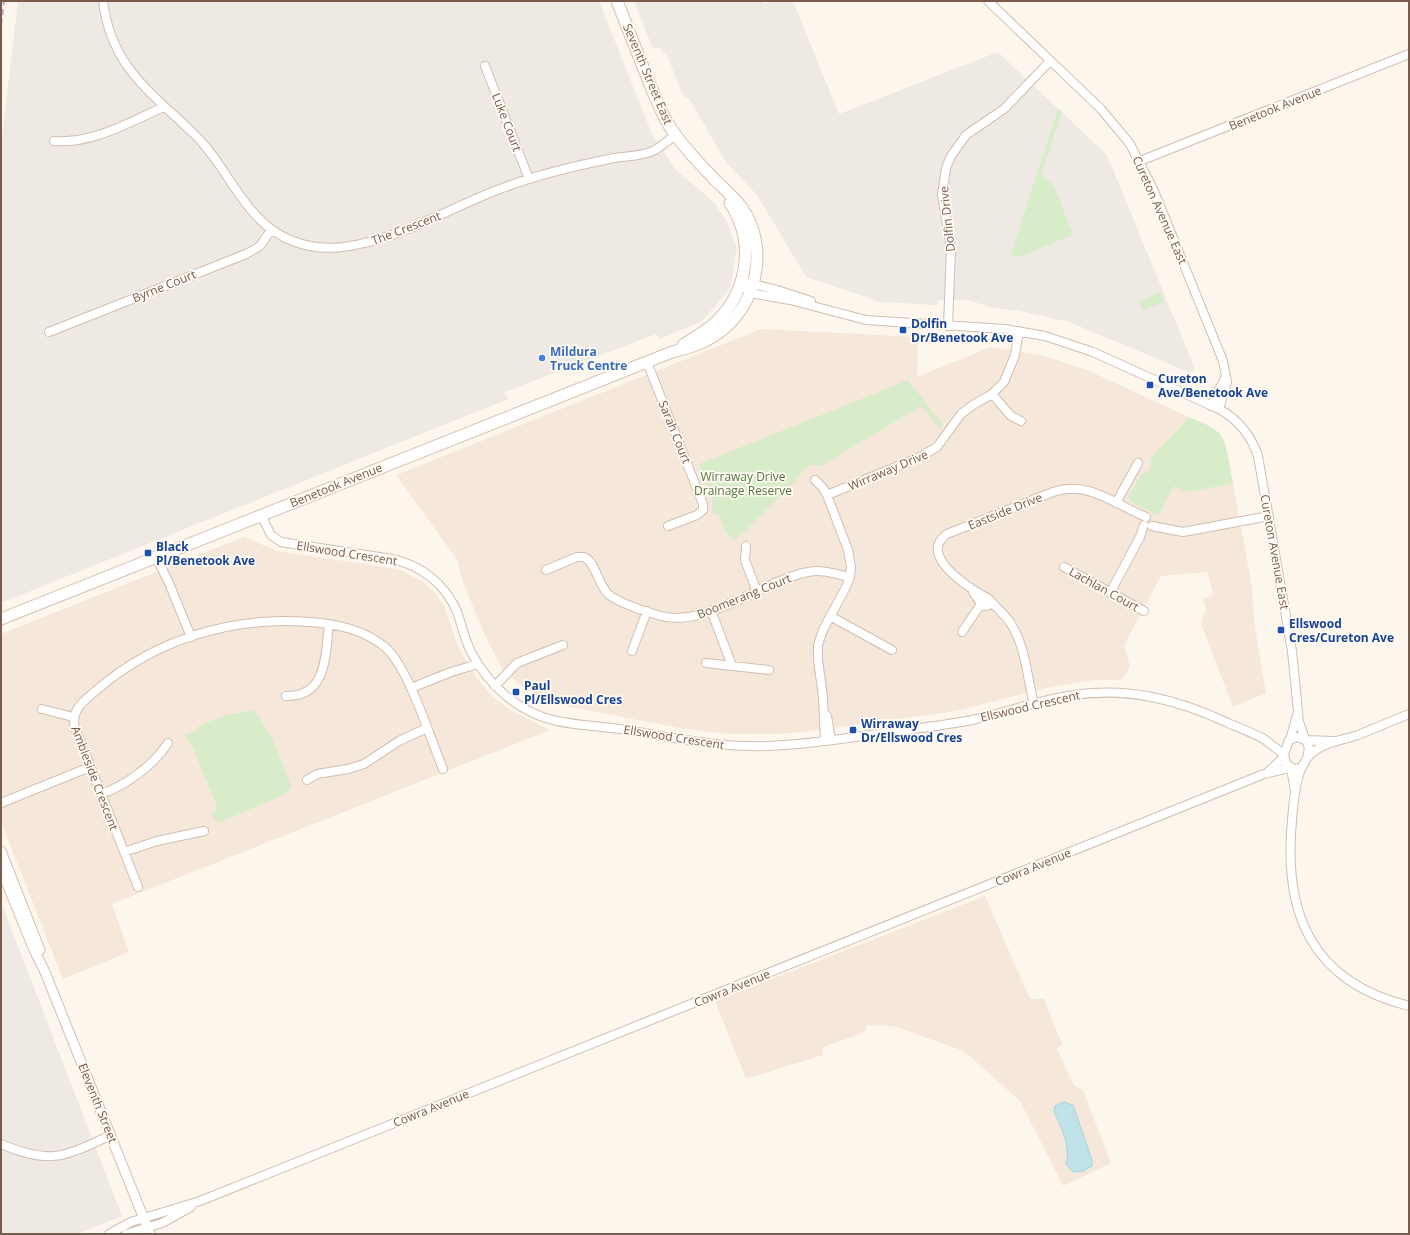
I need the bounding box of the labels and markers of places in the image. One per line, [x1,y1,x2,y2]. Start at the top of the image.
place label: Dolfin Dr/Benetook Ave [911,315,1013,346]
marker: Dolfin Dr/Benetook Ave [898,325,908,335]
place label: Mildura Truck Centre [550,343,627,374]
marker: Mildura Truck Centre [537,353,547,363]
place label: Cureton Ave/Benetook Ave [1158,370,1268,401]
marker: Cureton Ave/Benetook Ave [1145,380,1155,390]
place label: Black Pl/Benetook Ave [156,538,255,569]
marker: Black Pl/Benetook Ave [143,548,153,558]
place label: Ellswood Cres/Cureton Ave [1289,615,1394,646]
marker: Ellswood Cres/Cureton Ave [1276,625,1286,635]
place label: Paul Pl/Ellswood Cres [524,677,622,708]
marker: Paul Pl/Ellswood Cres [511,687,521,697]
place label: Wirraway Dr/Ellswood Cres [861,715,962,746]
marker: Wirraway Dr/Ellswood Cres [848,725,858,735]

